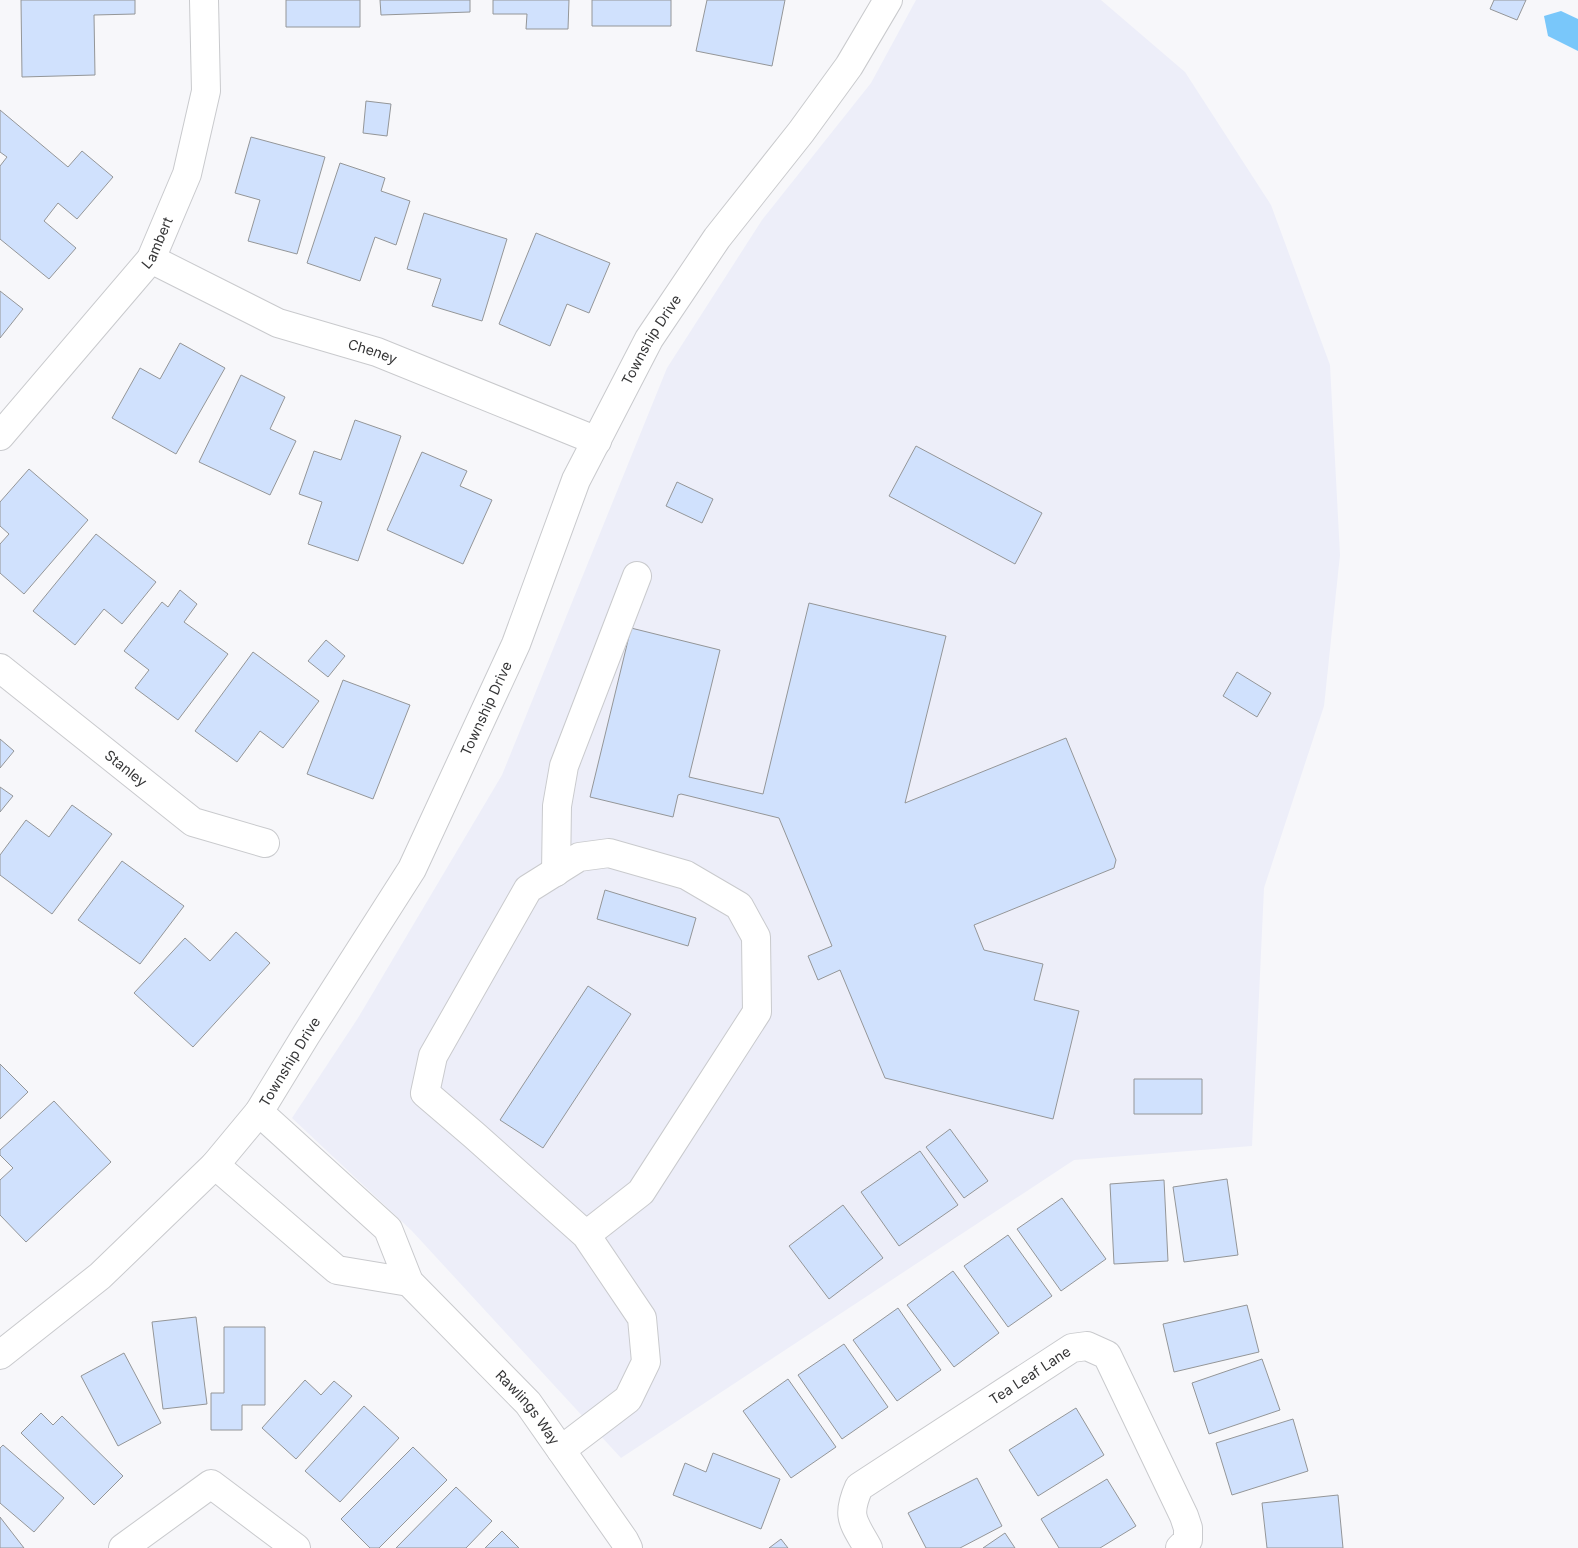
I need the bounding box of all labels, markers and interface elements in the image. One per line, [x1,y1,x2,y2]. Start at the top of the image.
street label: Lambert [138,214,176,272]
street label: Township Drive [618,291,684,388]
street label: Cheney [346,335,400,367]
street label: Township Drive [457,658,515,758]
street label: Stanley [102,746,151,790]
street label: Township Drive [255,1014,323,1110]
street label: Tea Leaf Lane [986,1342,1074,1408]
street label: Rawlings Way [492,1366,564,1448]

